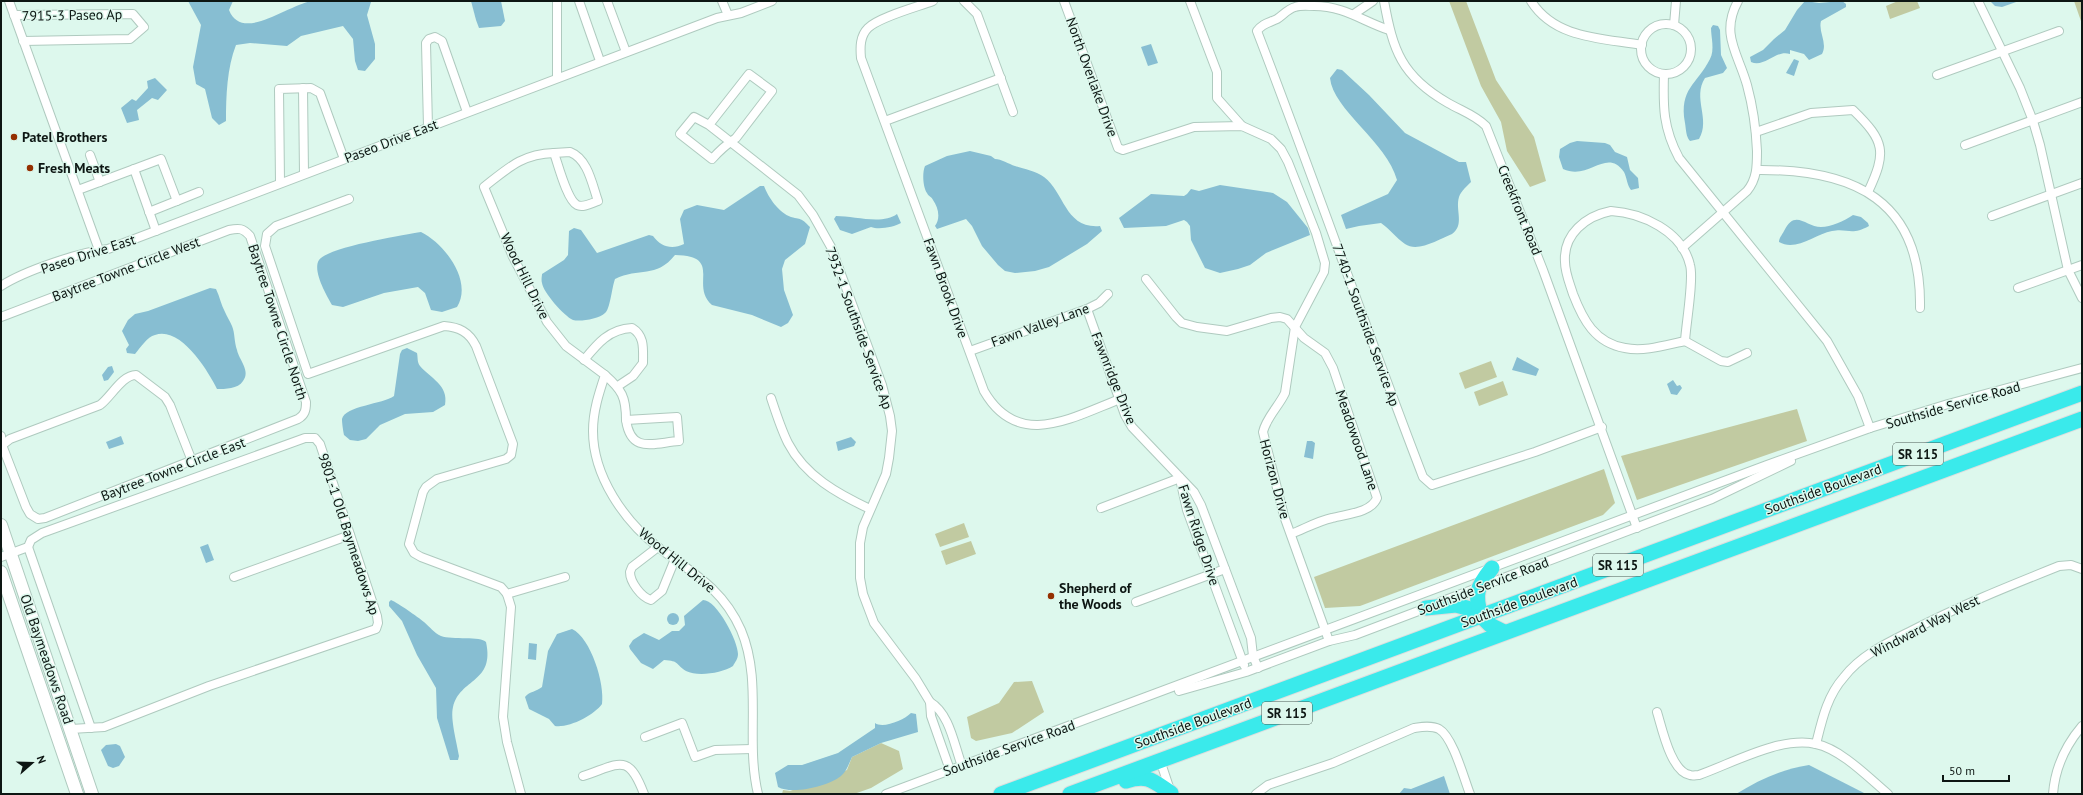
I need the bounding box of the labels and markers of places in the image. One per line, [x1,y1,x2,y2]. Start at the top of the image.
place label: Patel Brothers [22,128,107,146]
marker: Patel Brothers [9,132,19,142]
place label: Fresh Meats [38,159,110,177]
marker: Fresh Meats [25,163,35,173]
place label: Shepherd of the Woods [1059,579,1133,613]
marker: Shepherd of the Woods [1046,591,1056,601]

